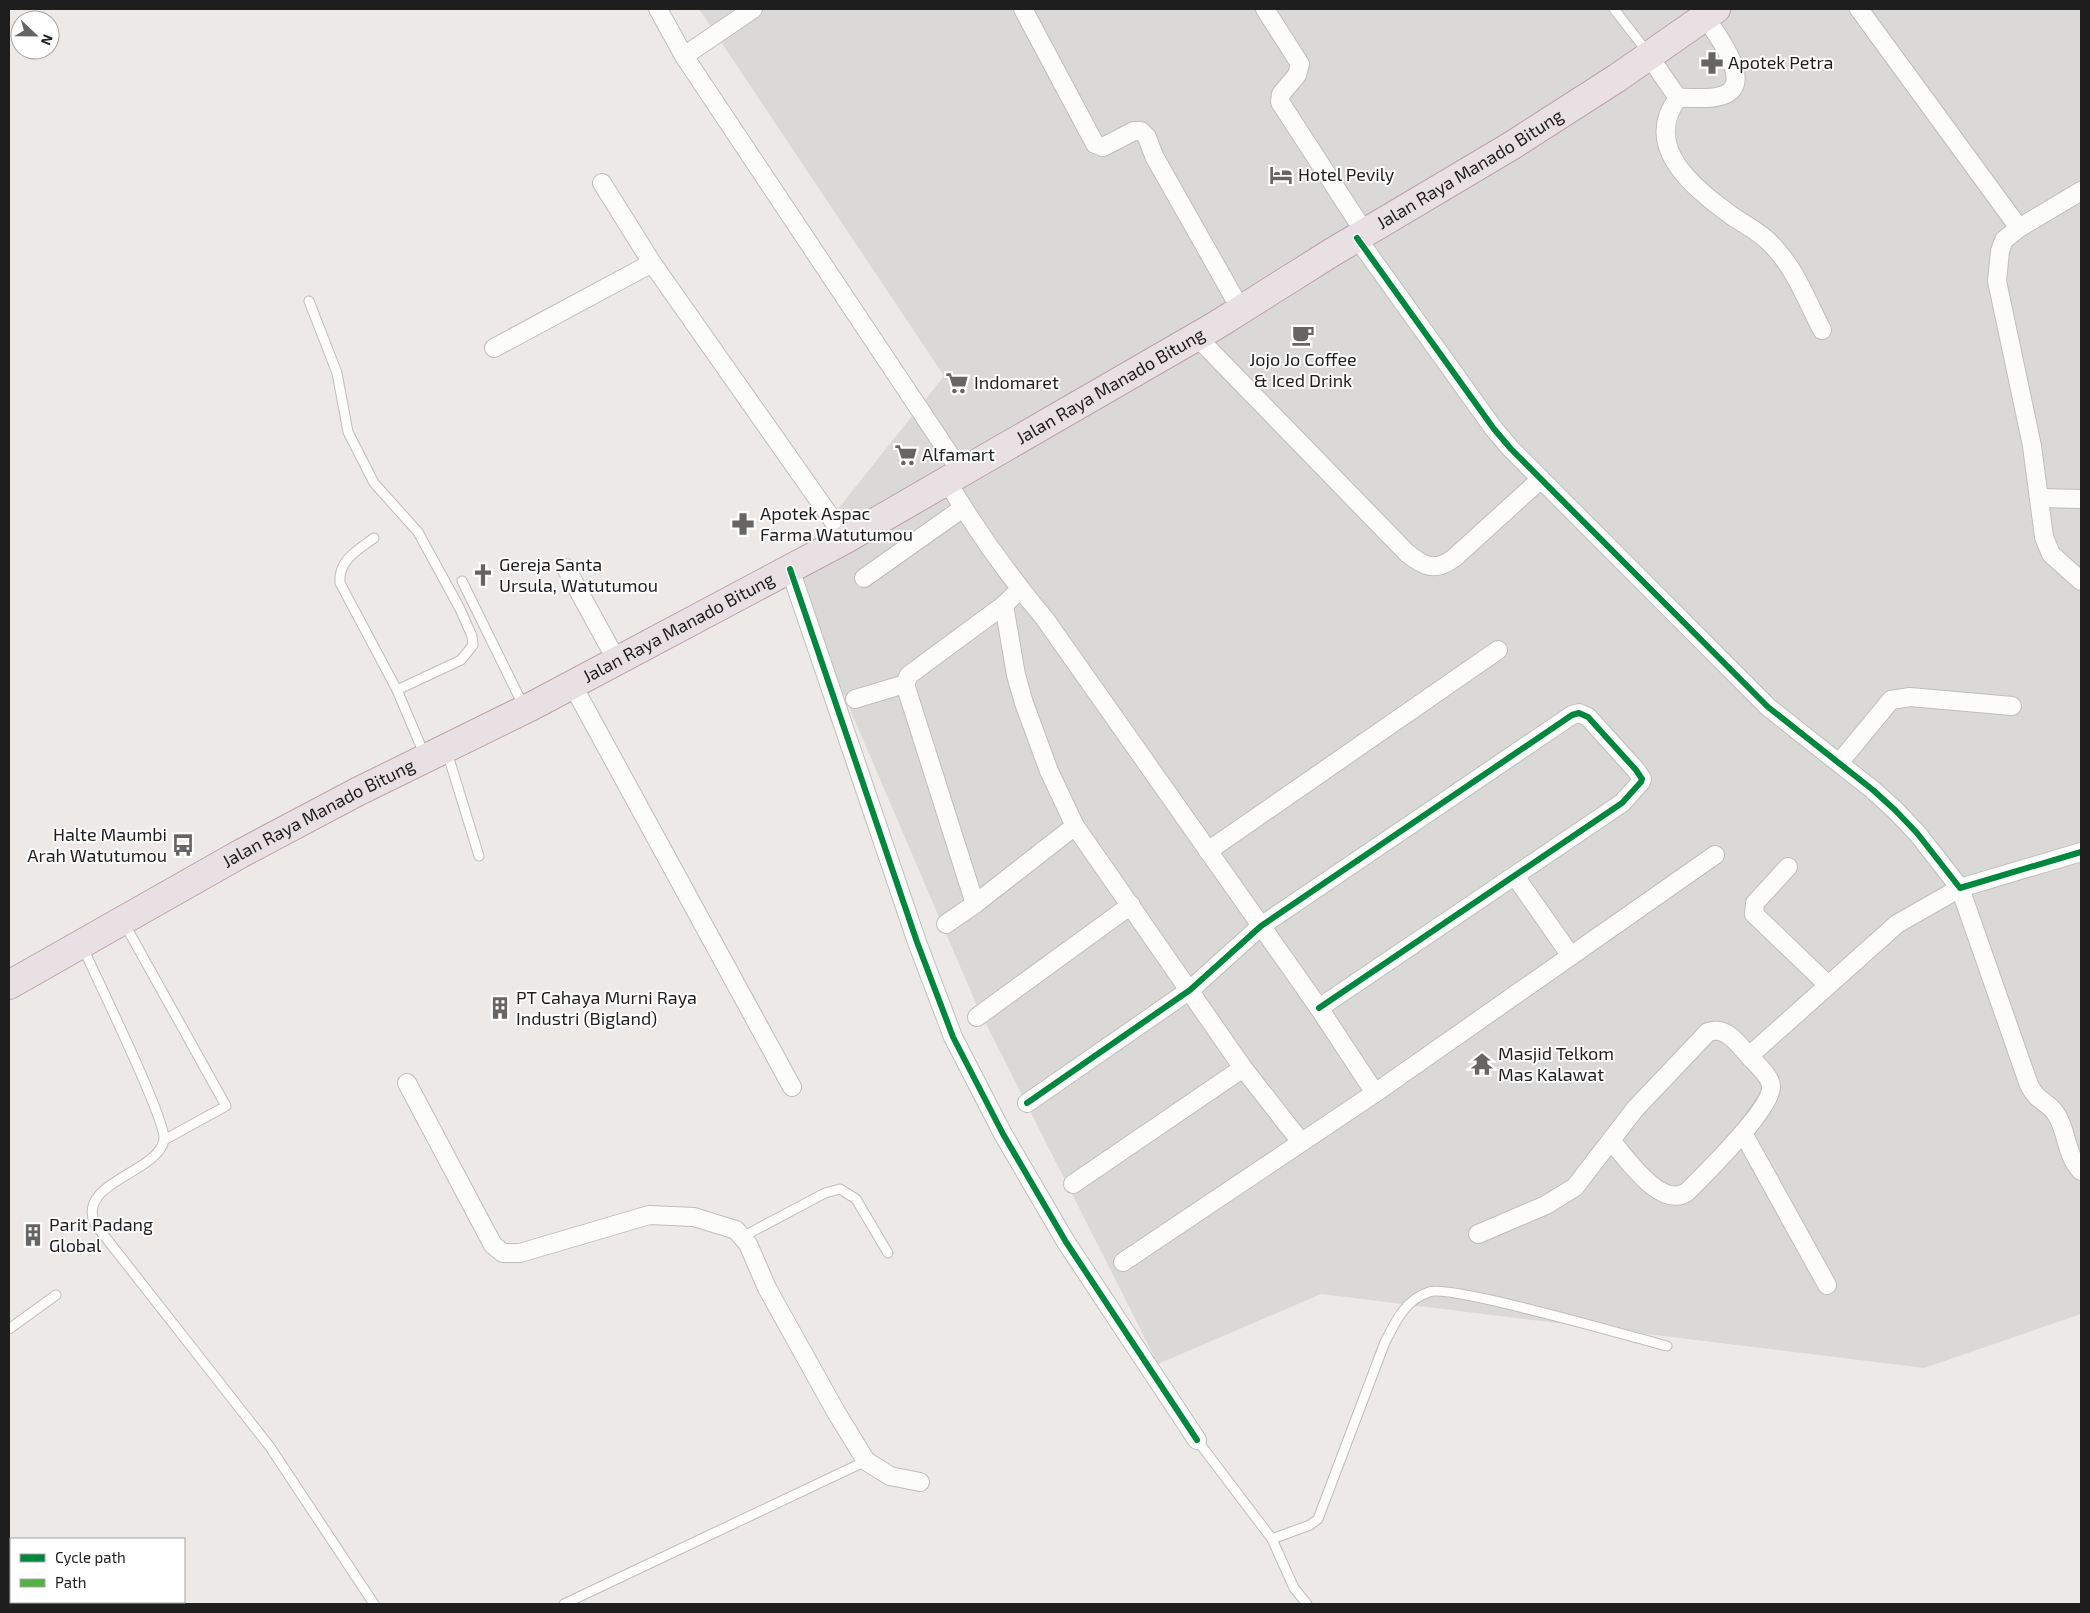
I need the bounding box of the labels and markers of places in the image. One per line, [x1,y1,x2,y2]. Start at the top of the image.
pharmacy icon: Apotek Petra [1699,50,1725,76]
place label: Apotek Petra [1728,51,1834,73]
hotel icon: Hotel Pevily [1268,162,1294,188]
place label: Hotel Pevily [1298,163,1395,185]
cafe icon: Jojo Jo Coffee & Iced Drink [1290,322,1316,348]
place label: Jojo Jo Coffee & Iced Drink [1249,348,1357,391]
supermarket icon: Indomaret [944,370,970,396]
place label: Indomaret [974,371,1059,393]
supermarket icon: Alfamart [893,442,919,468]
place label: Alfamart [922,443,995,465]
place label: Apotek Aspac Farma Watutumou [760,502,913,545]
pharmacy icon: Apotek Aspac Farma Watutumou [730,511,756,537]
place label: Gereja Santa Ursula, Watutumou [499,553,658,596]
church icon: Gereja Santa Ursula, Watutumou [470,562,496,588]
place label: Halte Maumbi Arah Watutumou [27,823,167,866]
bus stop icon: Halte Maumbi Arah Watutumou [170,832,196,858]
place label: PT Cahaya Murni Raya Industri (Bigland) [516,986,697,1029]
building icon: PT Cahaya Murni Raya Industri (Bigland) [487,995,513,1021]
place label: Masjid Telkom Mas Kalawat [1498,1042,1614,1085]
temple icon: Masjid Telkom Mas Kalawat [1469,1051,1495,1077]
place label: Parit Padang Global [49,1213,153,1256]
building icon: Parit Padang Global [20,1222,46,1248]

